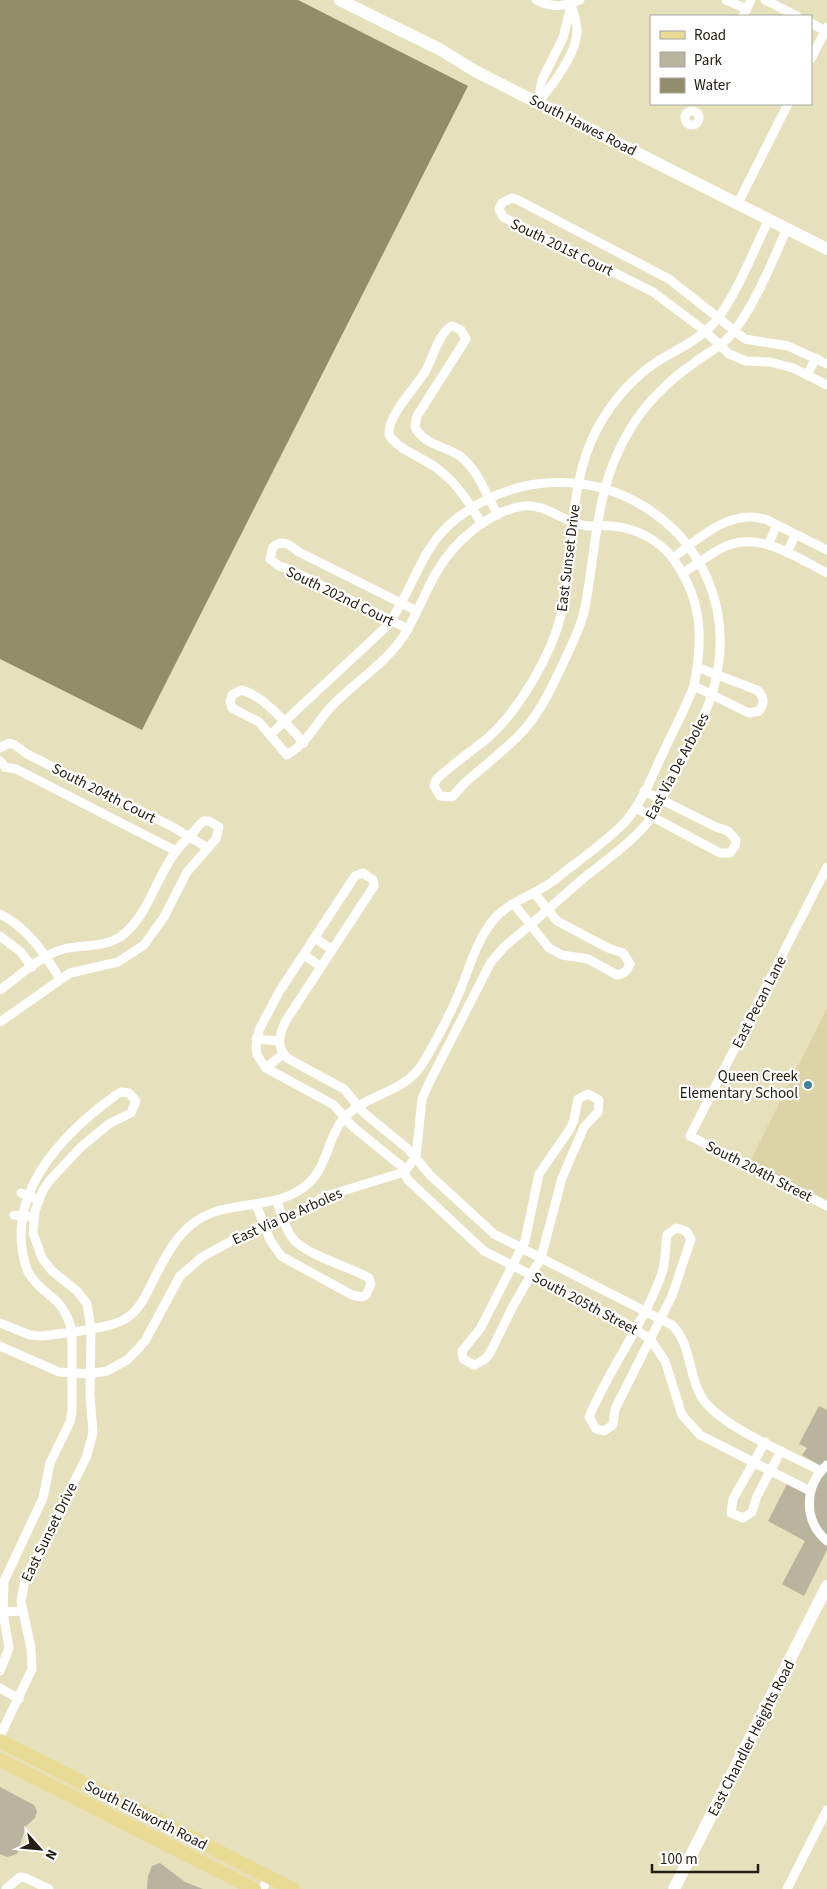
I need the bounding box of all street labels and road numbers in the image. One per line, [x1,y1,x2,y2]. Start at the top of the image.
street label: South Hawes Road [526,89,640,161]
street label: South 201st Court [507,213,617,281]
street label: East Sunset Drive [551,503,586,613]
street label: South 202nd Court [282,561,397,632]
street label: East Via De Arboles [640,709,715,823]
street label: South 204th Court [48,758,159,829]
street label: East Pecan Lane [727,952,792,1052]
street label: South 204th Street [702,1136,816,1207]
street label: East Via De Arboles [229,1183,346,1250]
street label: South 205th Street [528,1267,641,1340]
street label: East Sunset Drive [16,1479,83,1585]
street label: East Chandler Heights Road [703,1656,800,1820]
street label: South Ellsworth Road [81,1775,211,1855]

